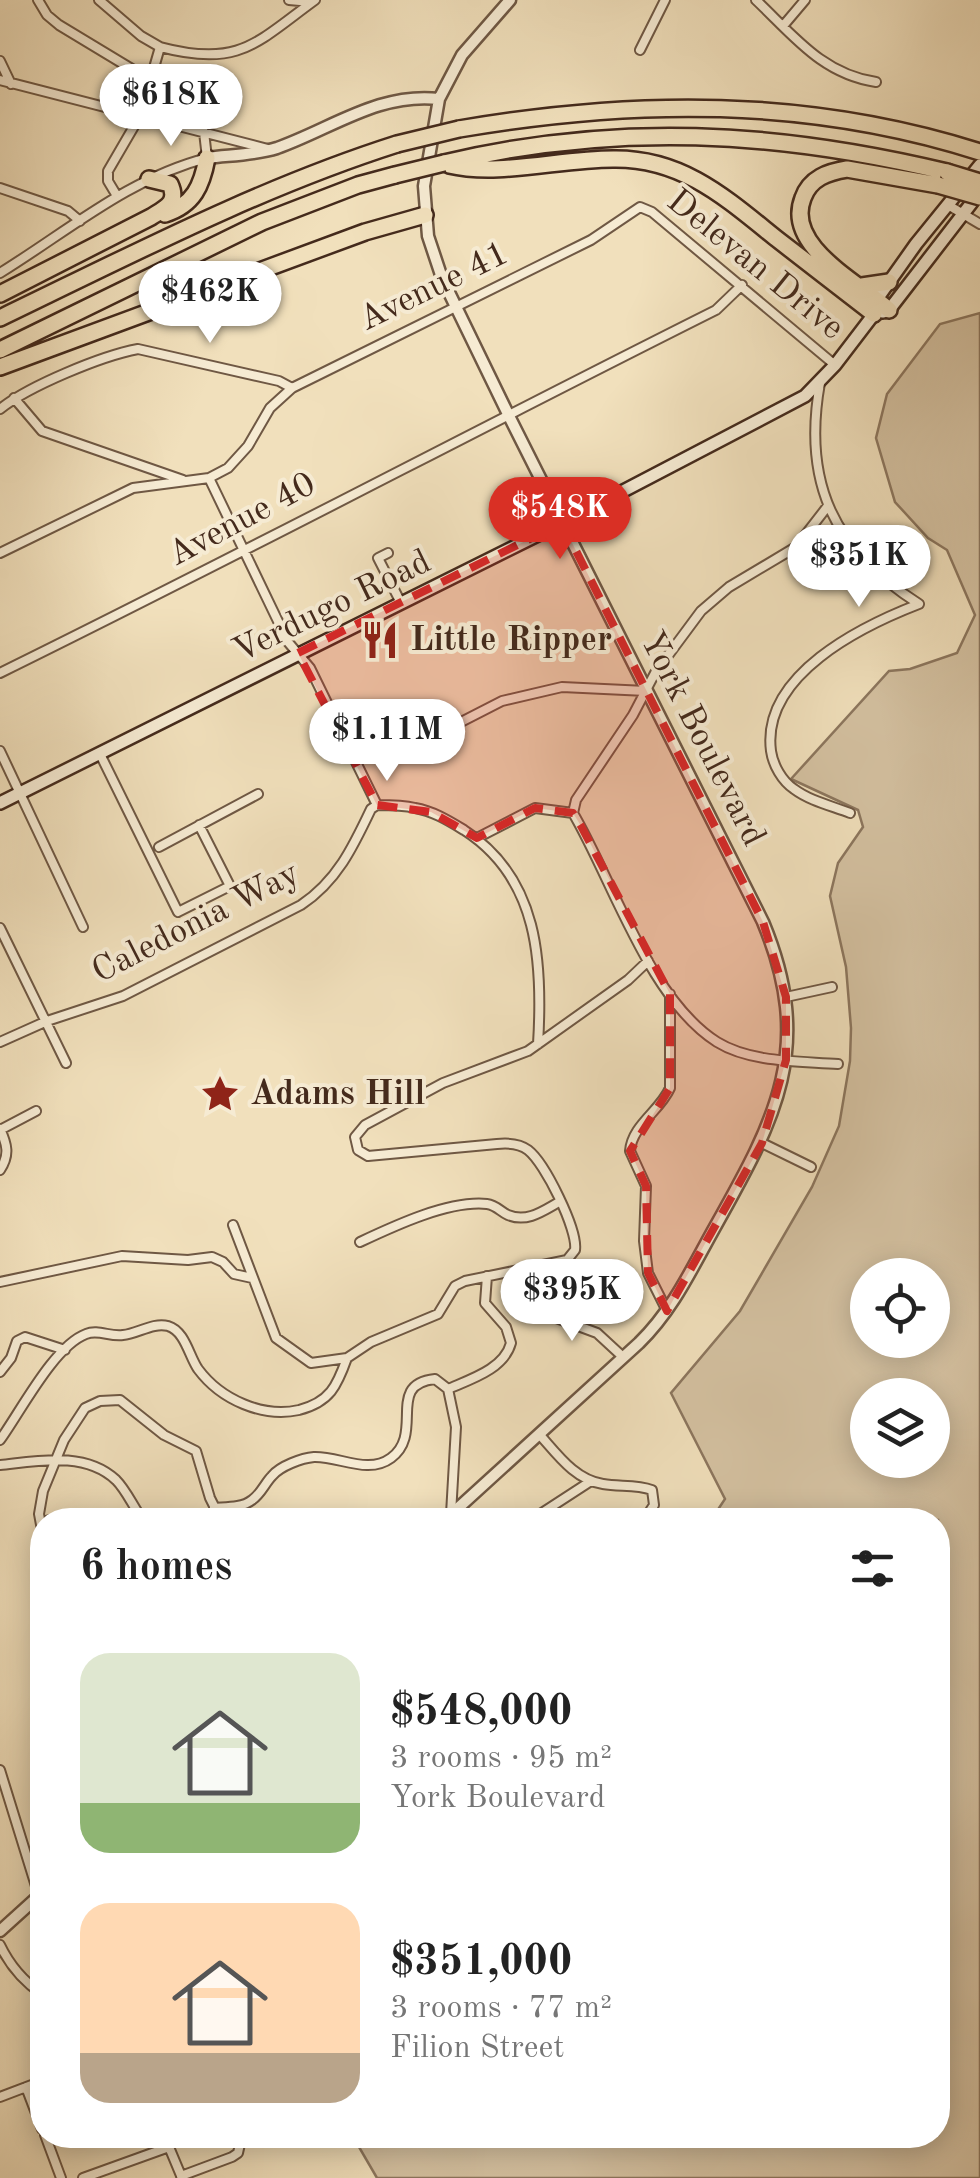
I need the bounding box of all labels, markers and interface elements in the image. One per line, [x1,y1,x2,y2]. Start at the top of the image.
pin: $618K [101,64,241,149]
text: $618K [122,80,220,112]
street label: Delevan Drive [660,183,850,347]
street label: Avenue 41 [354,236,514,338]
pin: $462K [140,261,280,346]
text: $462K [161,277,259,309]
street label: Avenue 40 [162,467,322,573]
pin: $548K [490,477,630,562]
text: $548K [511,493,609,525]
pin: $351K [789,525,929,610]
text: $351K [810,541,908,573]
street label: Verdugo Road [228,544,436,670]
restaurant icon: Little Ripper [359,619,401,661]
place label: Little Ripper [410,623,612,658]
street label: York Boulevard [633,626,771,852]
pin: $1.11M [306,699,468,784]
text: $1.11M [331,715,443,747]
street label: Caledonia Way [87,856,305,990]
place icon: Adams Hill [199,1073,241,1115]
place label: Adams Hill [250,1077,426,1112]
map controls [850,1258,950,1478]
button: locate [850,1258,950,1358]
pin: $395K [502,1259,642,1344]
text: $395K [523,1275,621,1307]
button: layers [850,1378,950,1478]
icon: filters [845,1541,900,1596]
text: 6 homes [80,1547,232,1589]
text: $548,000 [390,1692,572,1734]
icon: home [160,1693,280,1813]
text: 3 rooms · 95 m² [390,1743,612,1775]
text: York Boulevard [390,1783,606,1815]
text: $351,000 [390,1942,572,1984]
icon: home [160,1943,280,2063]
text: 3 rooms · 77 m² [390,1993,612,2025]
text: Filion Street [390,2033,564,2065]

